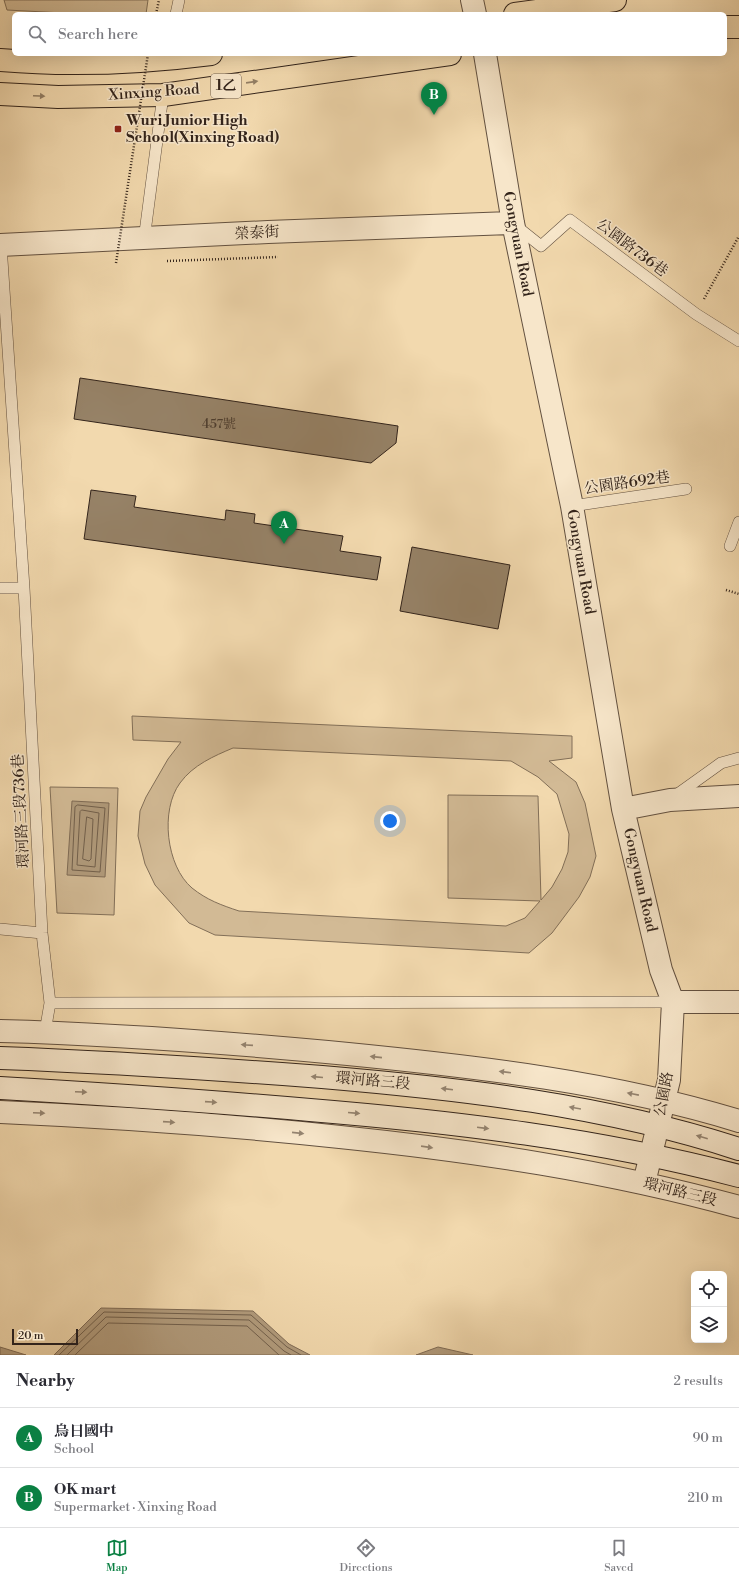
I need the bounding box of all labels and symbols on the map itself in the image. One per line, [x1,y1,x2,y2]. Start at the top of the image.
road number: 1乙 [211,74,241,98]
street label: Xinxing Road [107,79,201,105]
one-way arrow [246,79,258,85]
pin: B [421,82,447,115]
one-way arrow [33,92,45,99]
place label: Wuri Junior High School(Xinxing Road) [125,111,279,147]
marker: Wuri Junior High School(Xinxing Road) [113,124,123,134]
street label: Gongyuan Road [499,190,538,299]
street label: 公園路736巷 [592,215,672,281]
street label: 榮泰街 [234,222,280,244]
house number: 457號 [202,416,236,432]
street label: 公園路692巷 [583,468,671,498]
street label: Gongyuan Road [562,508,600,617]
pin: A [271,511,297,544]
street label: 環河路三段736巷 [9,753,33,869]
your location [380,811,400,831]
street label: Gongyuan Road [619,826,661,934]
one-way arrow [240,1042,253,1048]
one-way arrow [370,1053,382,1060]
street label: 環河路三段 [335,1068,411,1094]
one-way arrow [499,1069,511,1075]
street label: 公園路 [650,1070,678,1118]
one-way arrow [311,1073,323,1080]
one-way arrow [441,1086,453,1092]
one-way arrow [75,1089,87,1096]
one-way arrow [627,1091,639,1097]
one-way arrow [205,1098,217,1105]
one-way arrow [569,1105,581,1111]
one-way arrow [33,1110,45,1117]
one-way arrow [348,1110,360,1117]
one-way arrow [163,1118,175,1125]
one-way arrow [477,1124,489,1131]
one-way arrow [292,1129,304,1136]
one-way arrow [696,1134,708,1140]
one-way arrow [421,1144,433,1150]
street label: 環河路三段 [641,1174,719,1210]
scale bar [12,1327,78,1346]

